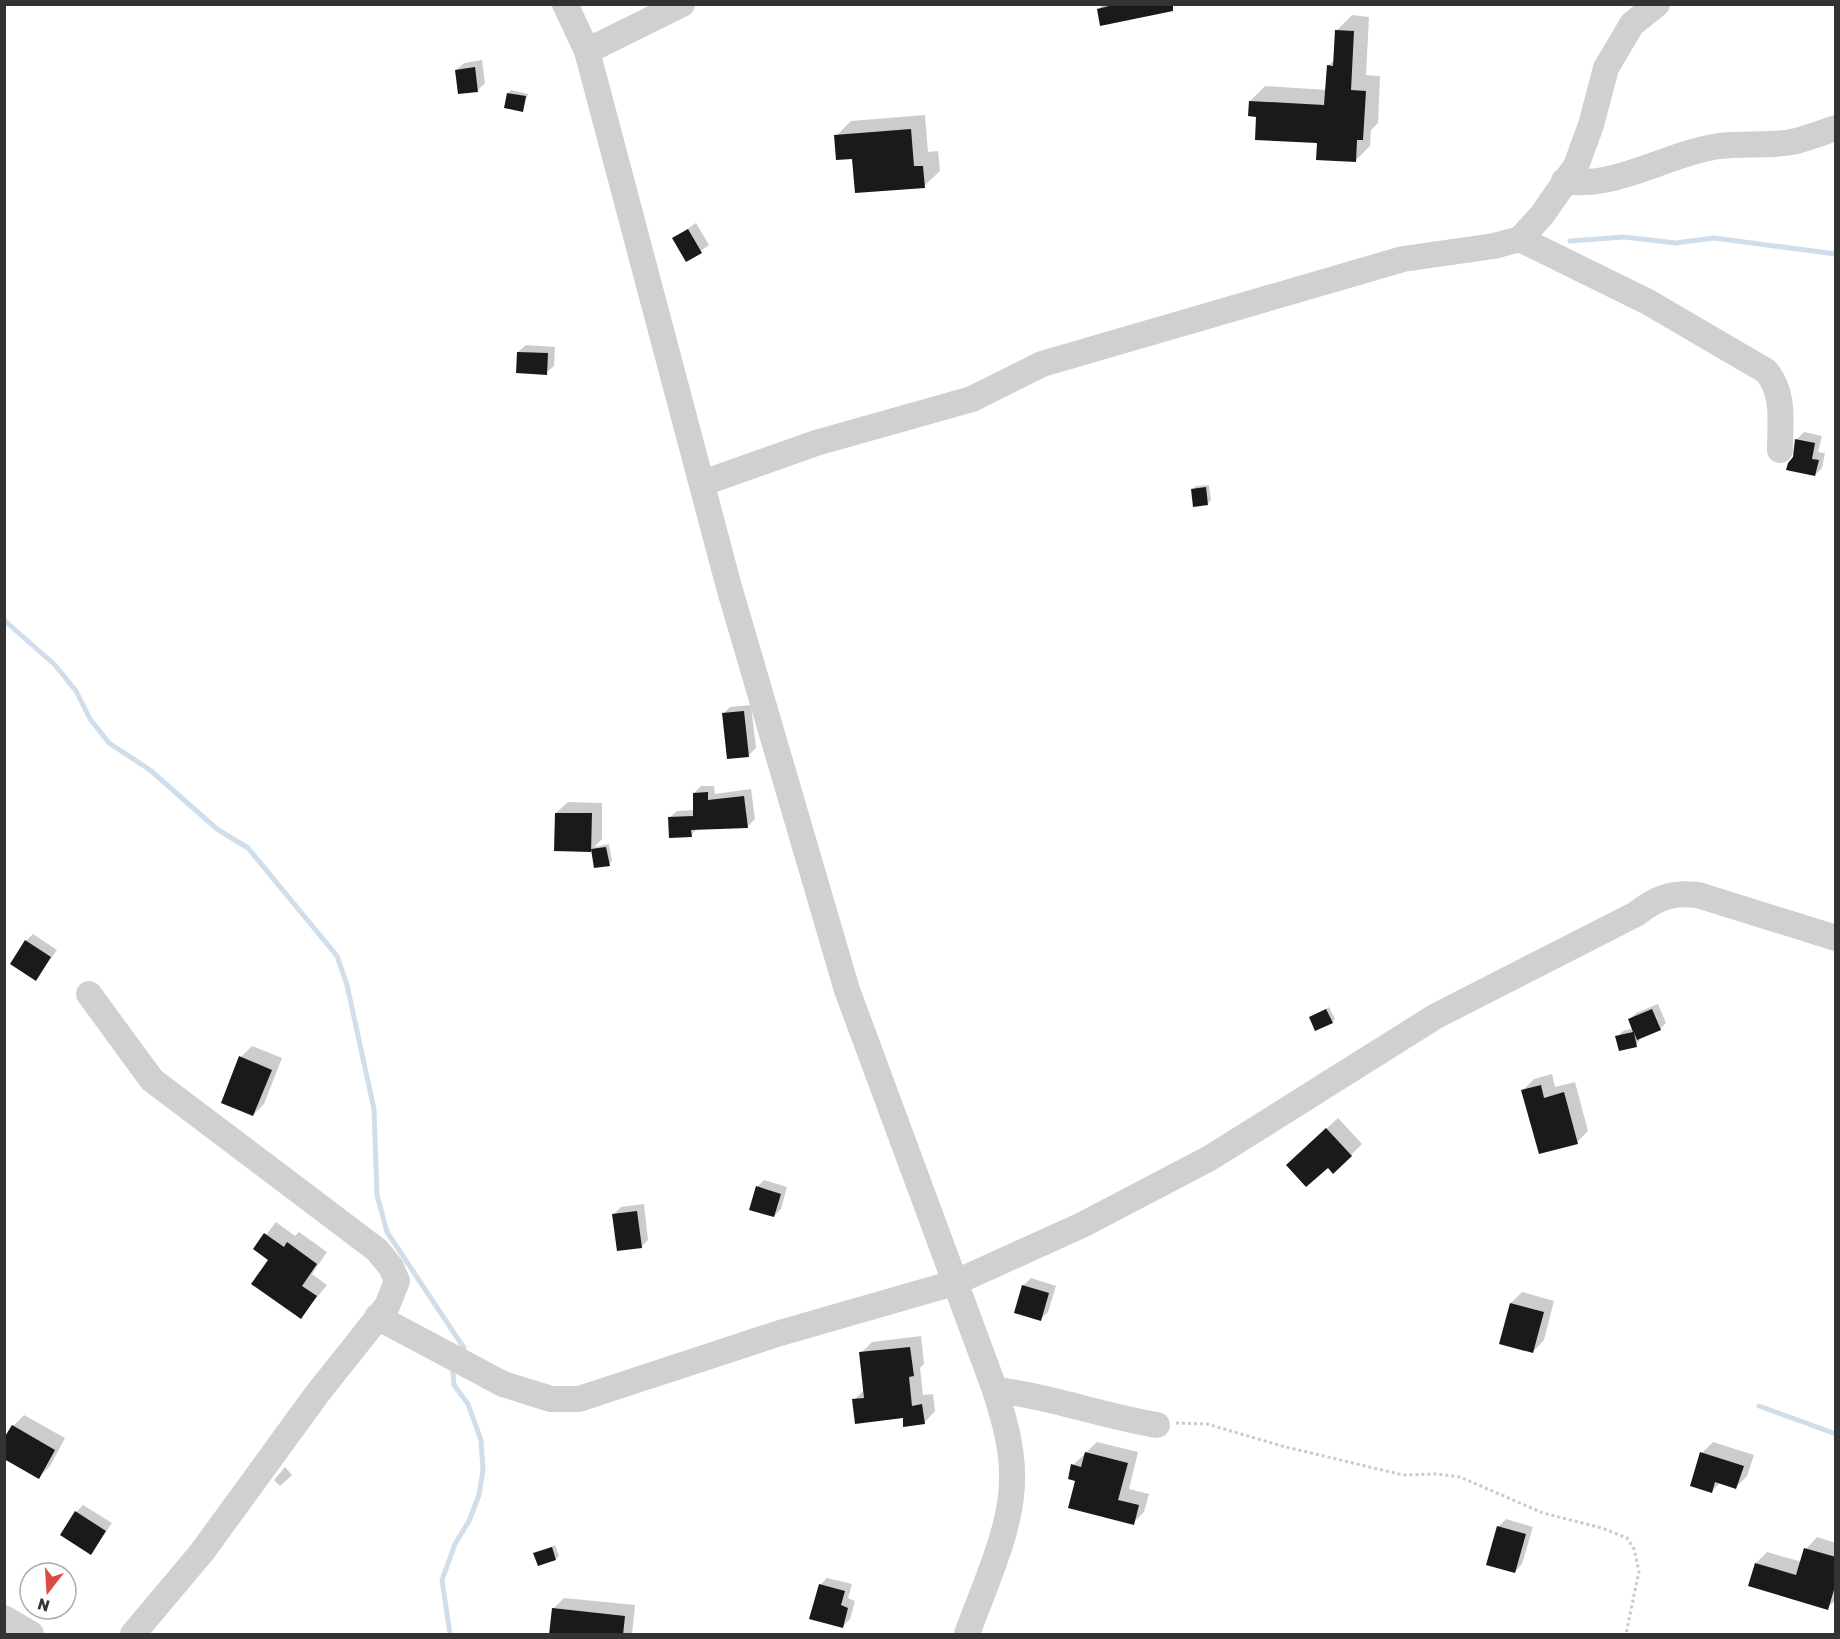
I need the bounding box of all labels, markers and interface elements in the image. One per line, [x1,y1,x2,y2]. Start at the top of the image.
north arrow [18,1561,78,1621]
text: N [35,1594,52,1616]

